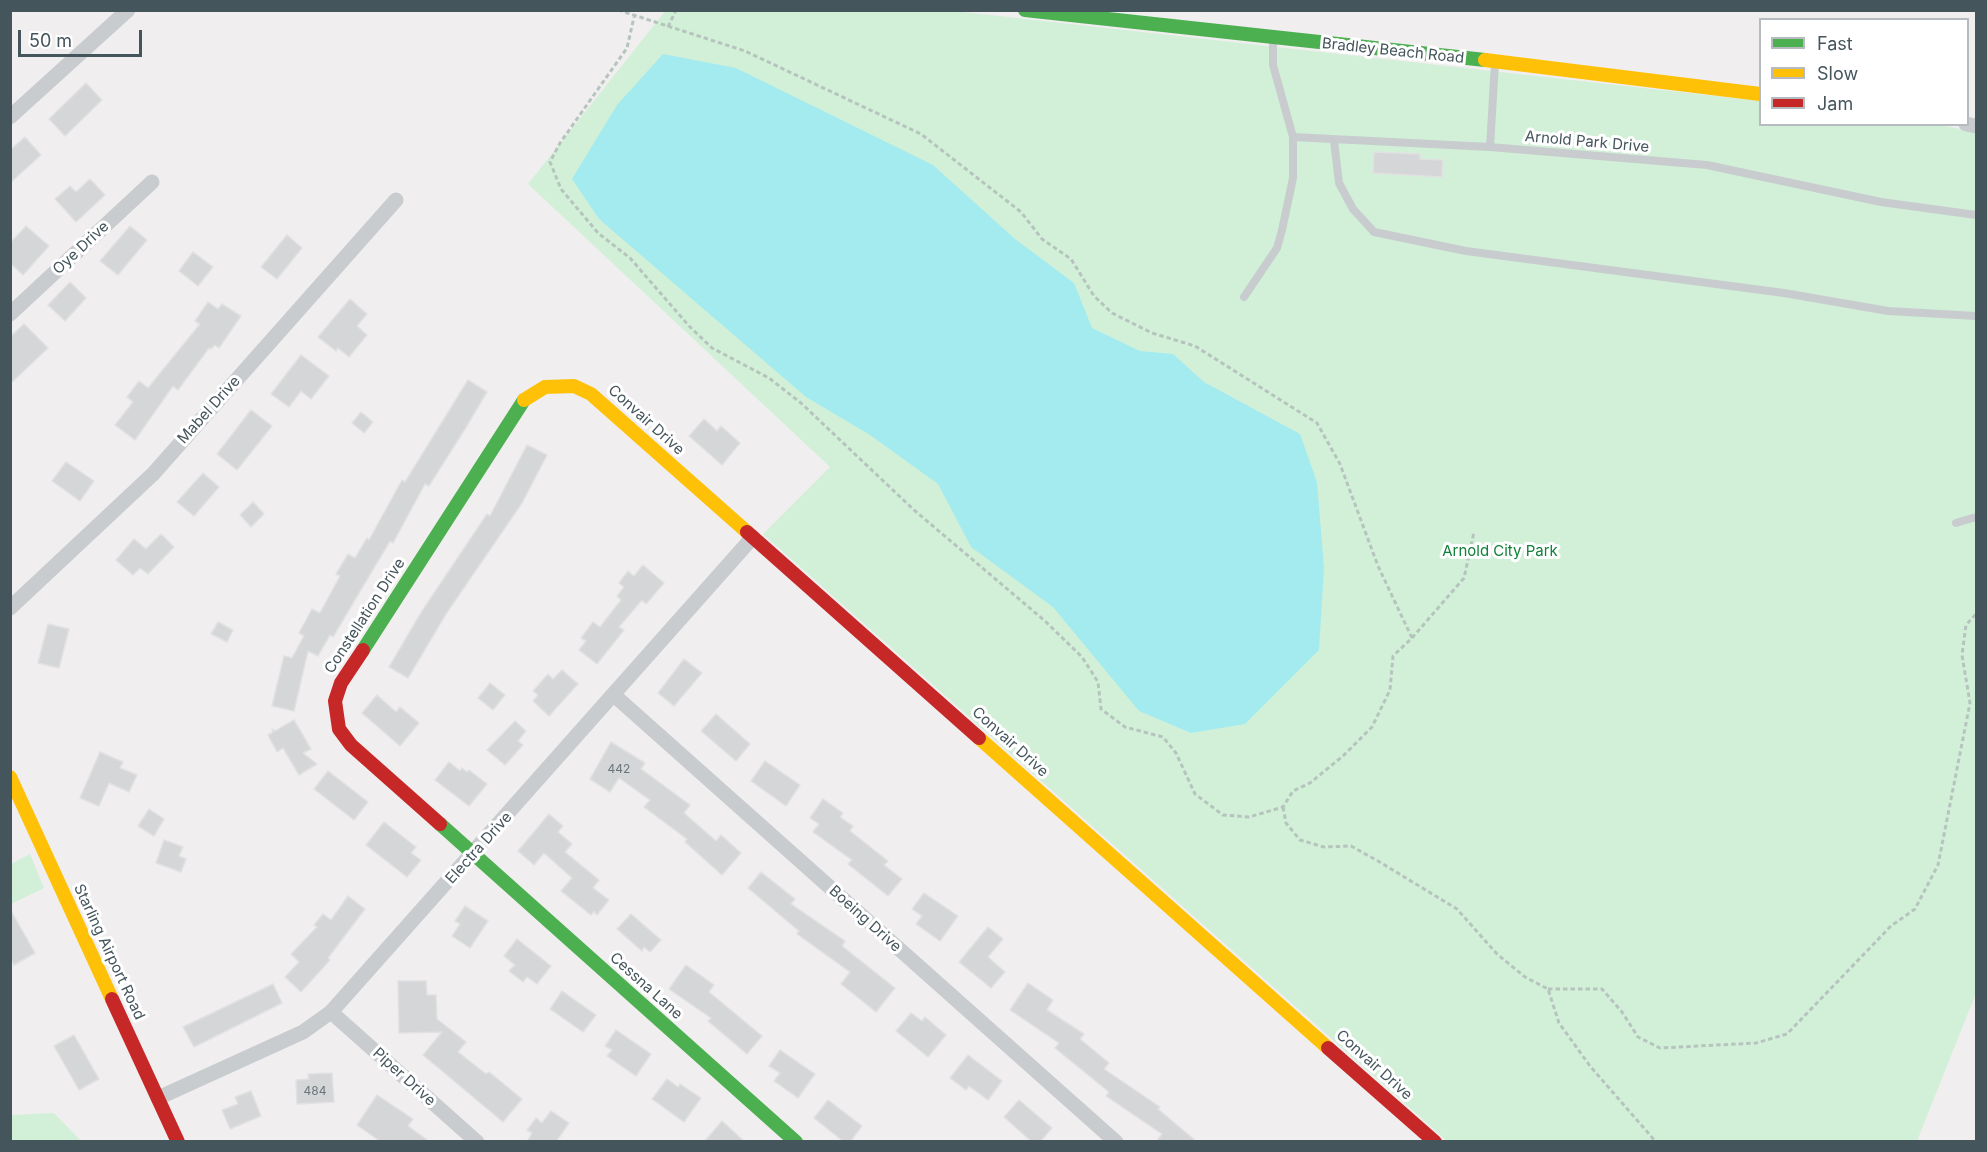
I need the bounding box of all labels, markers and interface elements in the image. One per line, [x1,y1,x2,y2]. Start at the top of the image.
scale bar [21,18,146,56]
legend [1759,18,1969,126]
text: 50 m [29,30,72,51]
text: Fast [1817,33,1853,54]
street label: Bradley Beach Road [1321,35,1465,67]
text: Slow [1817,63,1858,84]
text: Jam [1817,93,1853,114]
street label: Arnold Park Drive [1524,128,1650,156]
street label: Oye Drive [49,218,113,278]
street label: Mabel Drive [174,372,244,448]
street label: Convair Drive [604,381,688,459]
park label: Arnold City Park [1442,542,1558,560]
street label: Constellation Drive [321,555,409,677]
street label: Convair Drive [968,703,1052,781]
house number: 442 [608,762,630,776]
street label: Electra Drive [442,808,516,888]
street label: Starling Airport Road [70,881,148,1023]
street label: Boeing Drive [825,882,905,956]
street label: Cessna Lane [606,949,686,1023]
street label: Convair Drive [1332,1026,1416,1104]
street label: Piper Drive [369,1044,439,1110]
house number: 484 [304,1084,326,1098]

